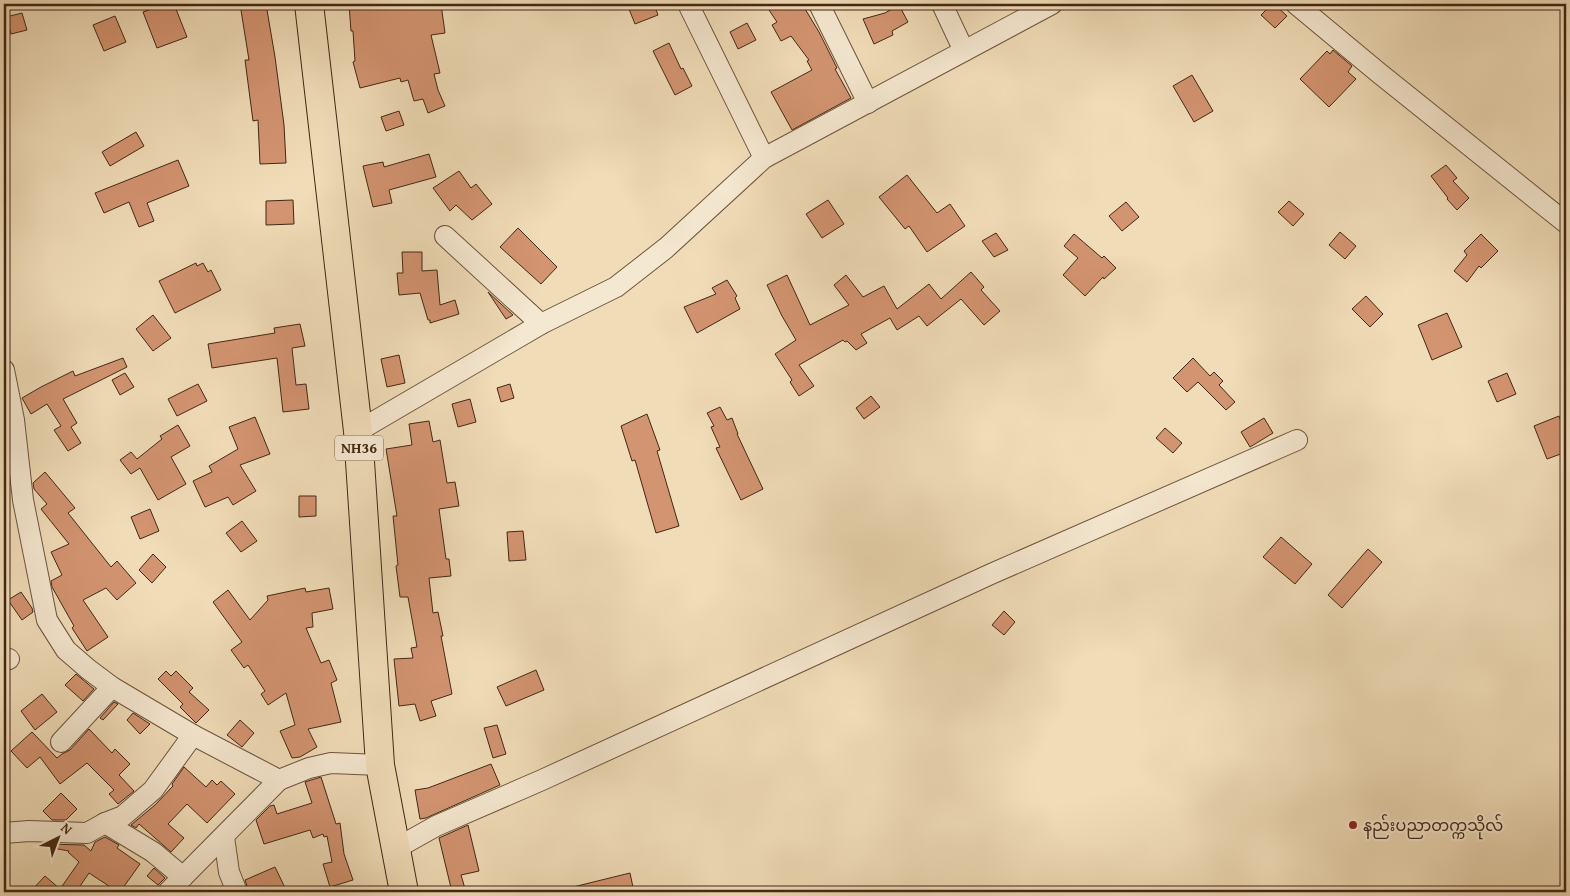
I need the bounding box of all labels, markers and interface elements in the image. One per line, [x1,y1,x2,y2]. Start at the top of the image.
road number: NH36 [335,436,383,460]
place label: နည်းပညာတက္ကသိုလ် [1363,813,1503,840]
north arrow [32,814,82,864]
text: N [57,818,77,839]
marker: နည်းပညာတက္ကသိုလ် [1347,819,1359,831]

